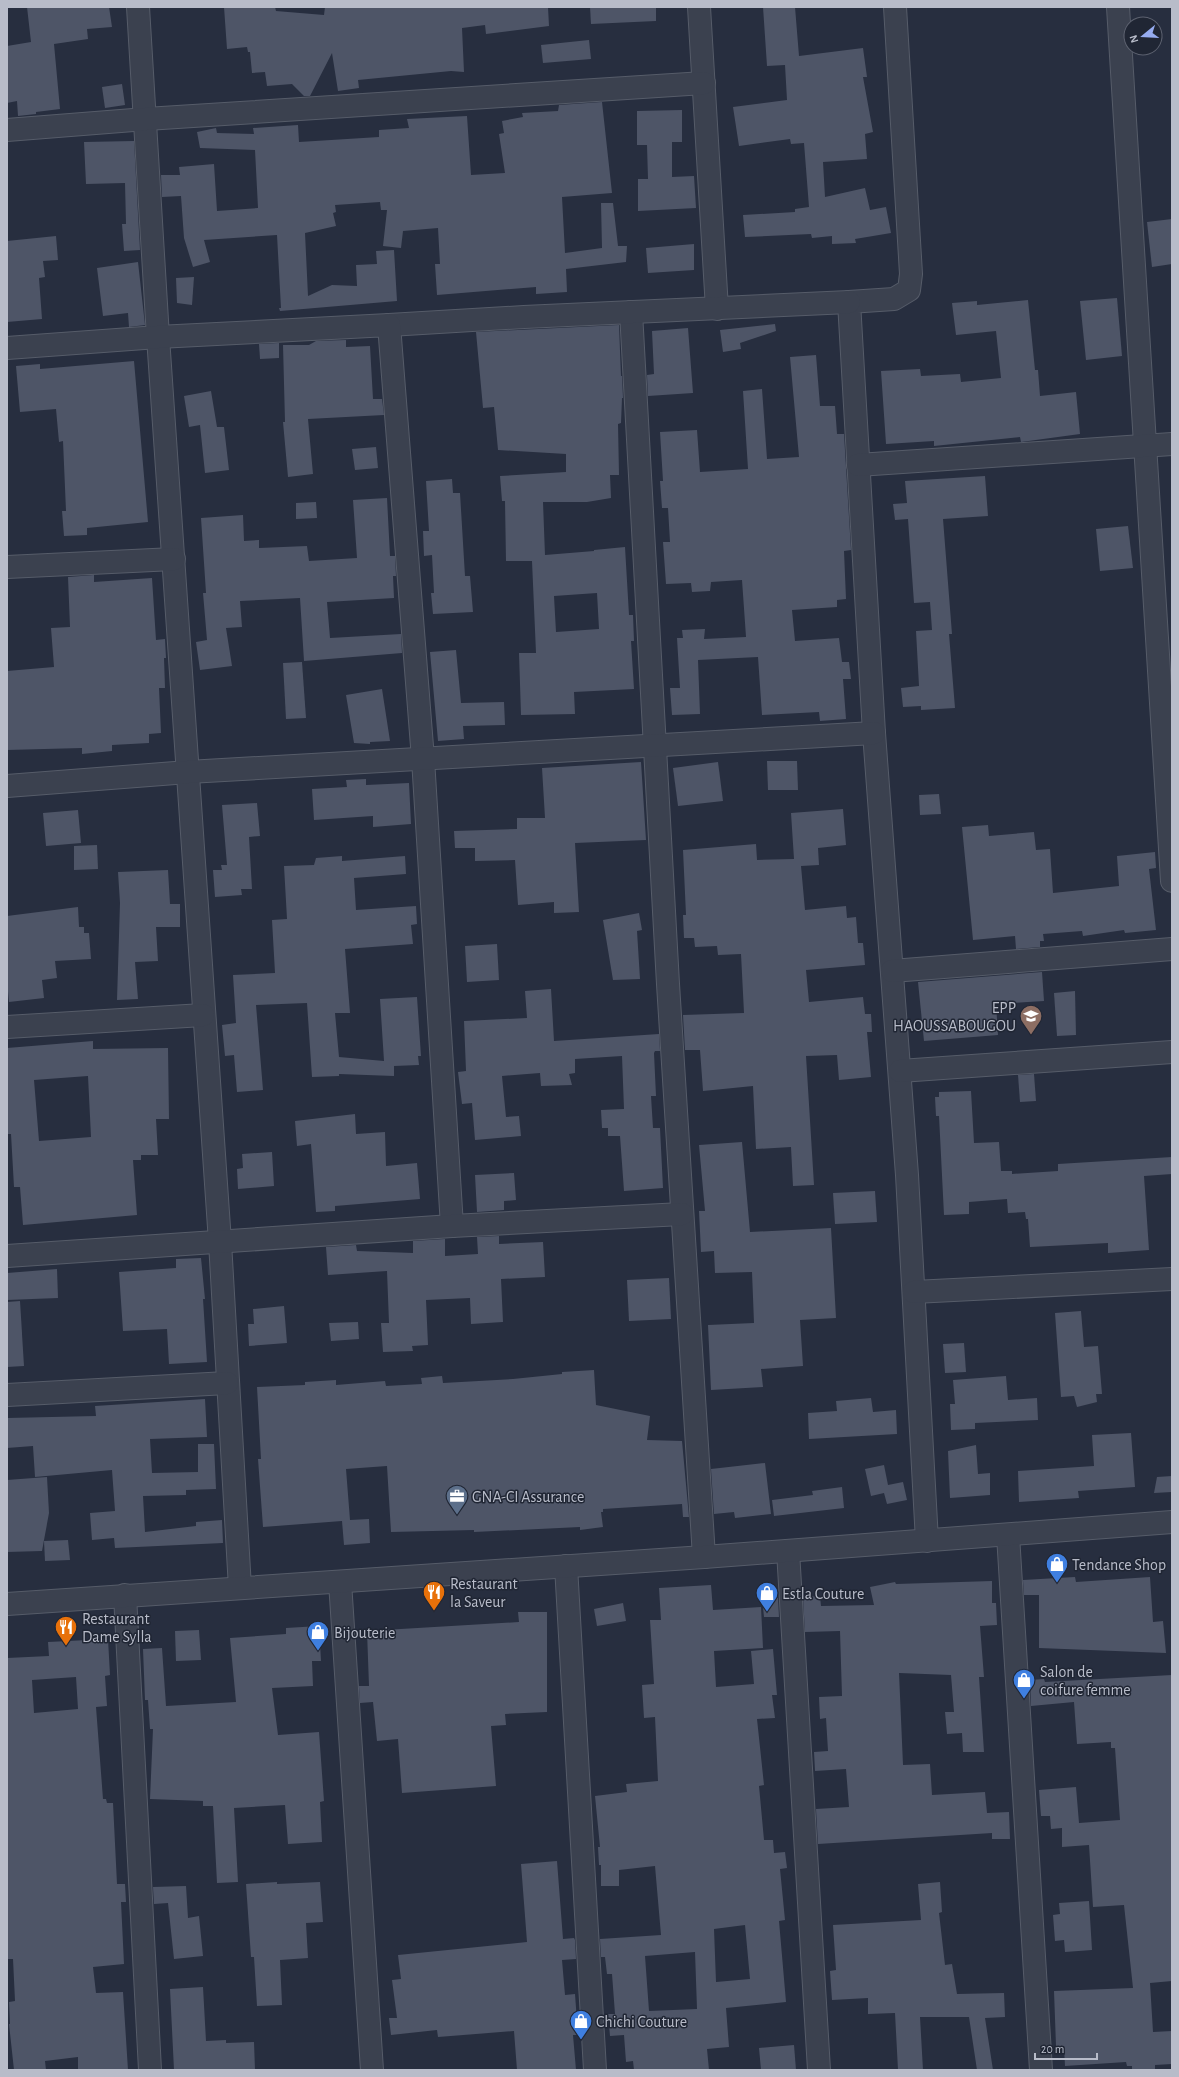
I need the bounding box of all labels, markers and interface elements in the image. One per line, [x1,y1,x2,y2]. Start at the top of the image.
north arrow [1123,16,1163,56]
text: N [1128,34,1140,44]
place label: EPP HAOUSSABOUGOU [893,1000,1016,1034]
school or university icon: EPP HAOUSSABOUGOU [1018,1003,1044,1036]
office icon: GNA-CI Assurance [444,1483,470,1516]
place label: GNA-CI Assurance [472,1489,584,1505]
shop icon: Tendance Shop [1044,1551,1070,1584]
place label: Tendance Shop [1072,1557,1166,1573]
place label: Restaurant la Saveur [450,1576,518,1610]
restaurant icon: Restaurant la Saveur [421,1579,447,1612]
shop icon: Estla Couture [754,1580,780,1613]
place label: Estla Couture [782,1586,864,1602]
place label: Restaurant Dame Sylla [82,1611,152,1646]
restaurant icon: Restaurant Dame Sylla [53,1614,79,1647]
shop icon: Bijouterie [305,1619,331,1652]
place label: Bijouterie [334,1625,395,1642]
place label: Salon de coifure femme [1040,1664,1131,1698]
shop icon: Salon de coifure femme [1011,1667,1037,1700]
shop icon: Chichi Couture [568,2008,594,2041]
place label: Chichi Couture [596,2014,687,2030]
scale bar [1035,2035,1097,2061]
text: 20 m [1041,2043,1064,2055]

